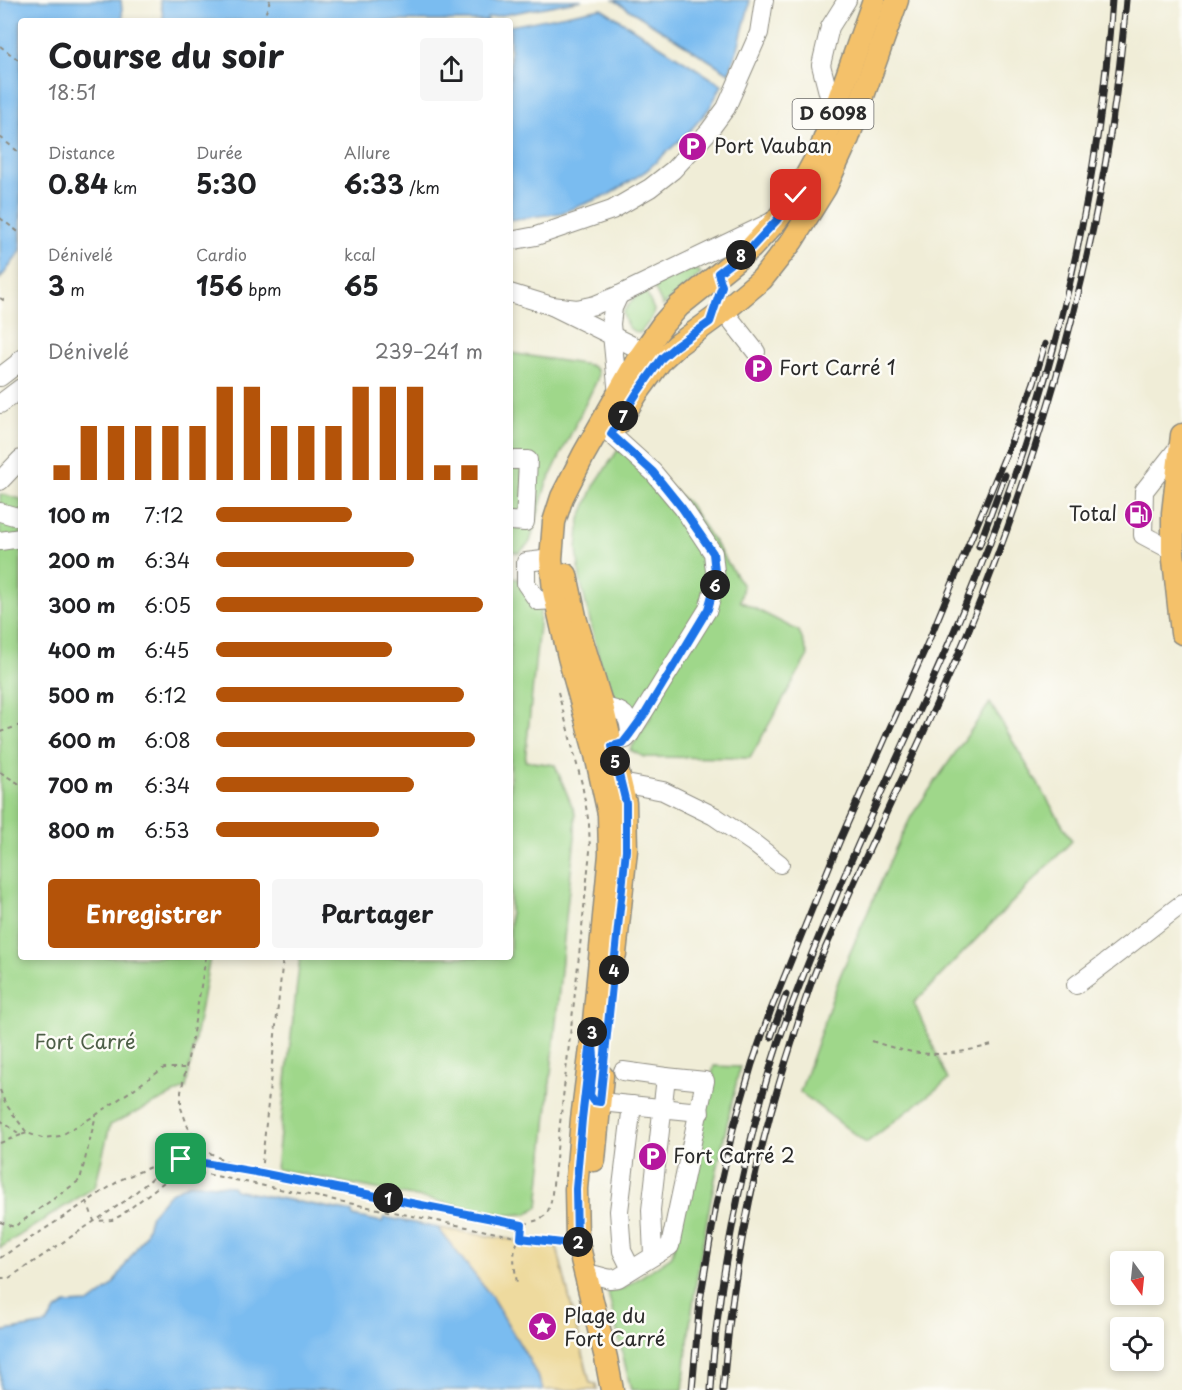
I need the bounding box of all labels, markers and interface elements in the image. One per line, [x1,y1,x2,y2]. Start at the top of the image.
text: Course du soir [48,29,284,79]
button: share [420,38,483,101]
text: 18:51 [48,77,97,107]
road number: D 6098 [792,99,874,129]
parking icon: Port Vauban [677,130,709,162]
place label: Port Vauban [714,130,832,160]
text: Distance [48,140,115,164]
text: Durée [196,140,243,164]
text: Allure [344,140,391,164]
text: 0.84 [48,164,108,203]
text: 5:30 [196,164,257,203]
text: 6:33 [344,164,404,203]
pin [770,169,821,220]
text: km [108,175,137,199]
text: /km [404,175,440,199]
icon: check [779,178,812,211]
pin: 8 [726,240,756,270]
text: Dénivelé [48,242,113,266]
text: Cardio [196,242,247,266]
text: kcal [344,242,376,266]
text: 8 [736,243,746,267]
text: 3 [48,266,65,305]
text: 156 [196,266,243,305]
text: 65 [344,266,379,305]
text: m [65,277,85,301]
text: bpm [243,277,282,301]
text: Dénivelé [48,336,129,366]
text: 239–241 m [375,336,483,366]
parking icon: Fort Carré 1 [742,352,774,384]
place label: Fort Carré 1 [779,352,896,382]
pin: 7 [608,401,638,431]
text: 7 [618,404,628,428]
place label: Total [1069,498,1117,528]
fuel station icon: Total [1122,498,1154,530]
text: 100 m [48,500,110,530]
text: 7:12 [144,500,184,530]
text: 200 m [48,545,115,575]
text: 6:34 [144,545,190,575]
pin: 6 [700,570,730,600]
text: 6 [709,573,721,597]
text: 300 m [48,590,116,620]
text: 6:05 [144,590,191,620]
text: 400 m [48,635,116,665]
text: 6:45 [144,635,189,665]
text: 500 m [48,680,115,710]
text: 6:12 [144,680,187,710]
text: 600 m [48,725,116,755]
text: 6:08 [144,725,191,755]
pin: 5 [600,746,630,776]
text: 5 [610,749,620,773]
text: 700 m [48,770,113,800]
text: 6:34 [144,770,190,800]
text: 800 m [48,815,115,845]
text: 6:53 [144,815,189,845]
button: Enregistrer [48,879,260,948]
button: Partager [272,879,483,948]
pin: 4 [599,955,629,985]
text: 4 [609,958,619,982]
pin: 3 [577,1017,607,1047]
text: 3 [587,1020,597,1044]
park label: Fort Carré [34,1026,136,1056]
pin [155,1133,206,1184]
parking icon: Fort Carré 2 [636,1140,668,1172]
place label: Fort Carré 2 [673,1140,795,1170]
icon: arrive [164,1142,197,1175]
pin: 1 [373,1183,403,1213]
text: 1 [384,1186,392,1210]
pin: 2 [563,1227,593,1257]
text: 2 [572,1230,584,1254]
north arrow [1110,1251,1164,1305]
map controls [1110,1251,1164,1371]
place label: Plage du Fort Carré [564,1300,665,1353]
place icon: Plage du Fort Carré [527,1311,559,1343]
button: locate [1110,1317,1164,1371]

